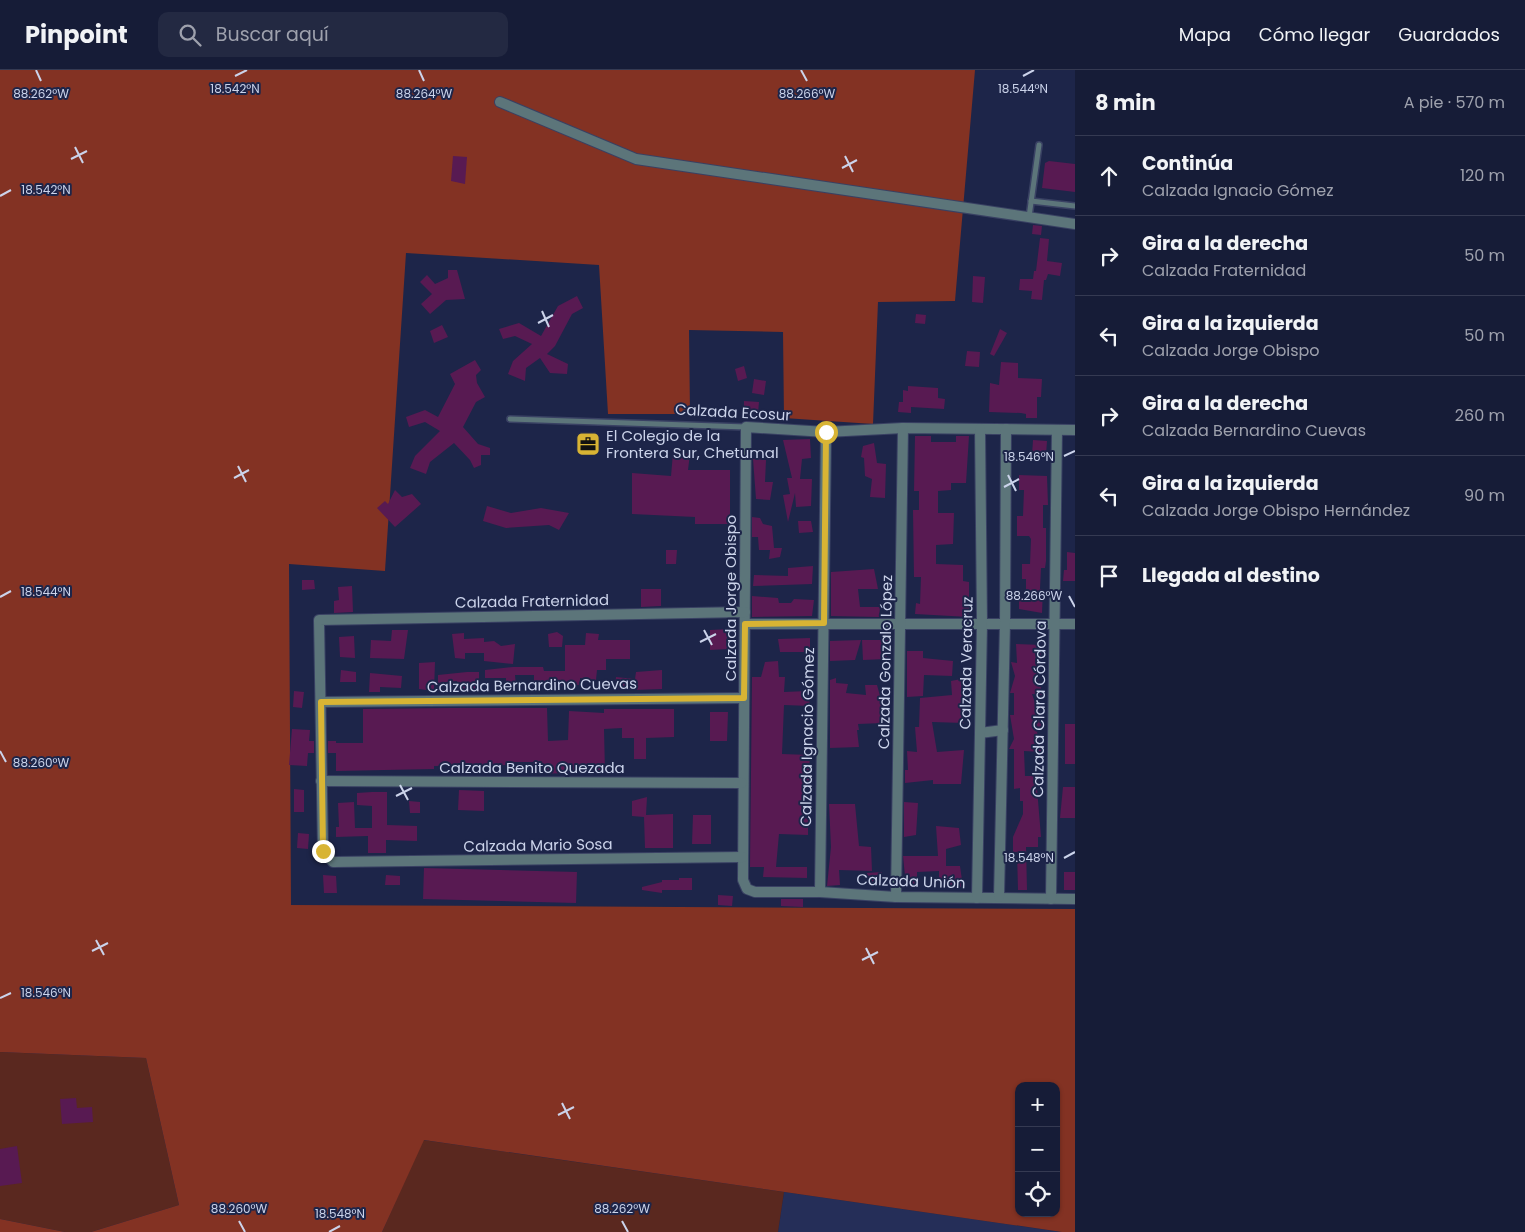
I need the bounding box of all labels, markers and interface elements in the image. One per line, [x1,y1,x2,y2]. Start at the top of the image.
search box [158,12,508,57]
text: Pinpoint [25,18,128,51]
icon: search [176,21,204,49]
text: Buscar aquí [216,21,329,48]
text: Mapa [1179,22,1231,47]
text: Cómo llegar [1259,22,1370,47]
text: Guardados [1398,22,1500,47]
text: 18.542°N [210,80,260,97]
text: 18.544°N [998,80,1048,97]
text: 88.262°W [13,85,69,102]
text: 88.264°W [396,85,452,102]
text: 88.266°W [779,85,836,102]
text: 8 min [1095,88,1156,117]
text: A pie · 570 m [1404,91,1505,114]
text: Continúa [1142,150,1233,177]
icon: ahead [1095,162,1123,190]
text: 120 m [1460,164,1505,187]
text: Calzada Ignacio Gómez [1142,179,1333,202]
text: 18.542°N [21,181,71,198]
text: Gira a la derecha [1142,230,1308,257]
icon: right [1095,242,1123,270]
text: 50 m [1464,244,1505,267]
text: Calzada Fraternidad [1142,259,1306,282]
text: Gira a la izquierda [1142,310,1319,337]
icon: left [1095,322,1123,350]
text: 50 m [1464,324,1505,347]
text: Calzada Jorge Obispo [1142,339,1320,362]
text: Gira a la derecha [1142,390,1308,417]
street label: Calzada Ecosur [674,398,792,426]
icon: right [1095,402,1123,430]
text: 260 m [1455,404,1505,427]
text: Calzada Bernardino Cuevas [1142,419,1366,442]
route start [815,421,838,444]
place label: El Colegio de la Frontera Sur, Chetumal [606,425,779,463]
office icon: El Colegio de la Frontera Sur, Chetumal [575,431,601,457]
text: 18.546°N [1004,448,1054,465]
text: Gira a la izquierda [1142,470,1319,497]
icon: left [1095,482,1123,510]
text: 90 m [1464,484,1505,507]
text: Calzada Jorge Obispo Hernández [1142,499,1410,522]
street label: Calzada Jorge Obispo [720,515,741,681]
icon: arrive [1095,562,1123,590]
text: Llegada al destino [1142,562,1320,589]
street label: Calzada Gonzalo López [873,575,897,749]
text: 18.544°N [21,583,71,600]
text: 88.266°W [1006,587,1063,604]
street label: Calzada Fraternidad [455,589,609,613]
street label: Calzada Veracruz [954,596,978,730]
street label: Calzada Clara Córdova [1027,620,1051,798]
street label: Calzada Ignacio Gómez [795,647,819,827]
street label: Calzada Bernardino Cuevas [427,673,637,697]
text: 88.260°W [13,754,69,771]
street label: Calzada Benito Quezada [439,757,625,778]
street label: Calzada Mario Sosa [463,833,613,857]
route end [312,840,335,863]
text: 18.548°N [1004,849,1054,866]
street label: Calzada Unión [856,869,966,893]
text: 18.546°N [21,984,71,1001]
map controls [1015,1082,1060,1217]
button: + [1015,1082,1060,1127]
button: − [1015,1127,1060,1172]
button: locate [1015,1172,1060,1217]
text: 88.260°W [211,1200,267,1217]
text: 88.262°W [594,1200,650,1217]
text: 18.548°N [315,1205,365,1222]

